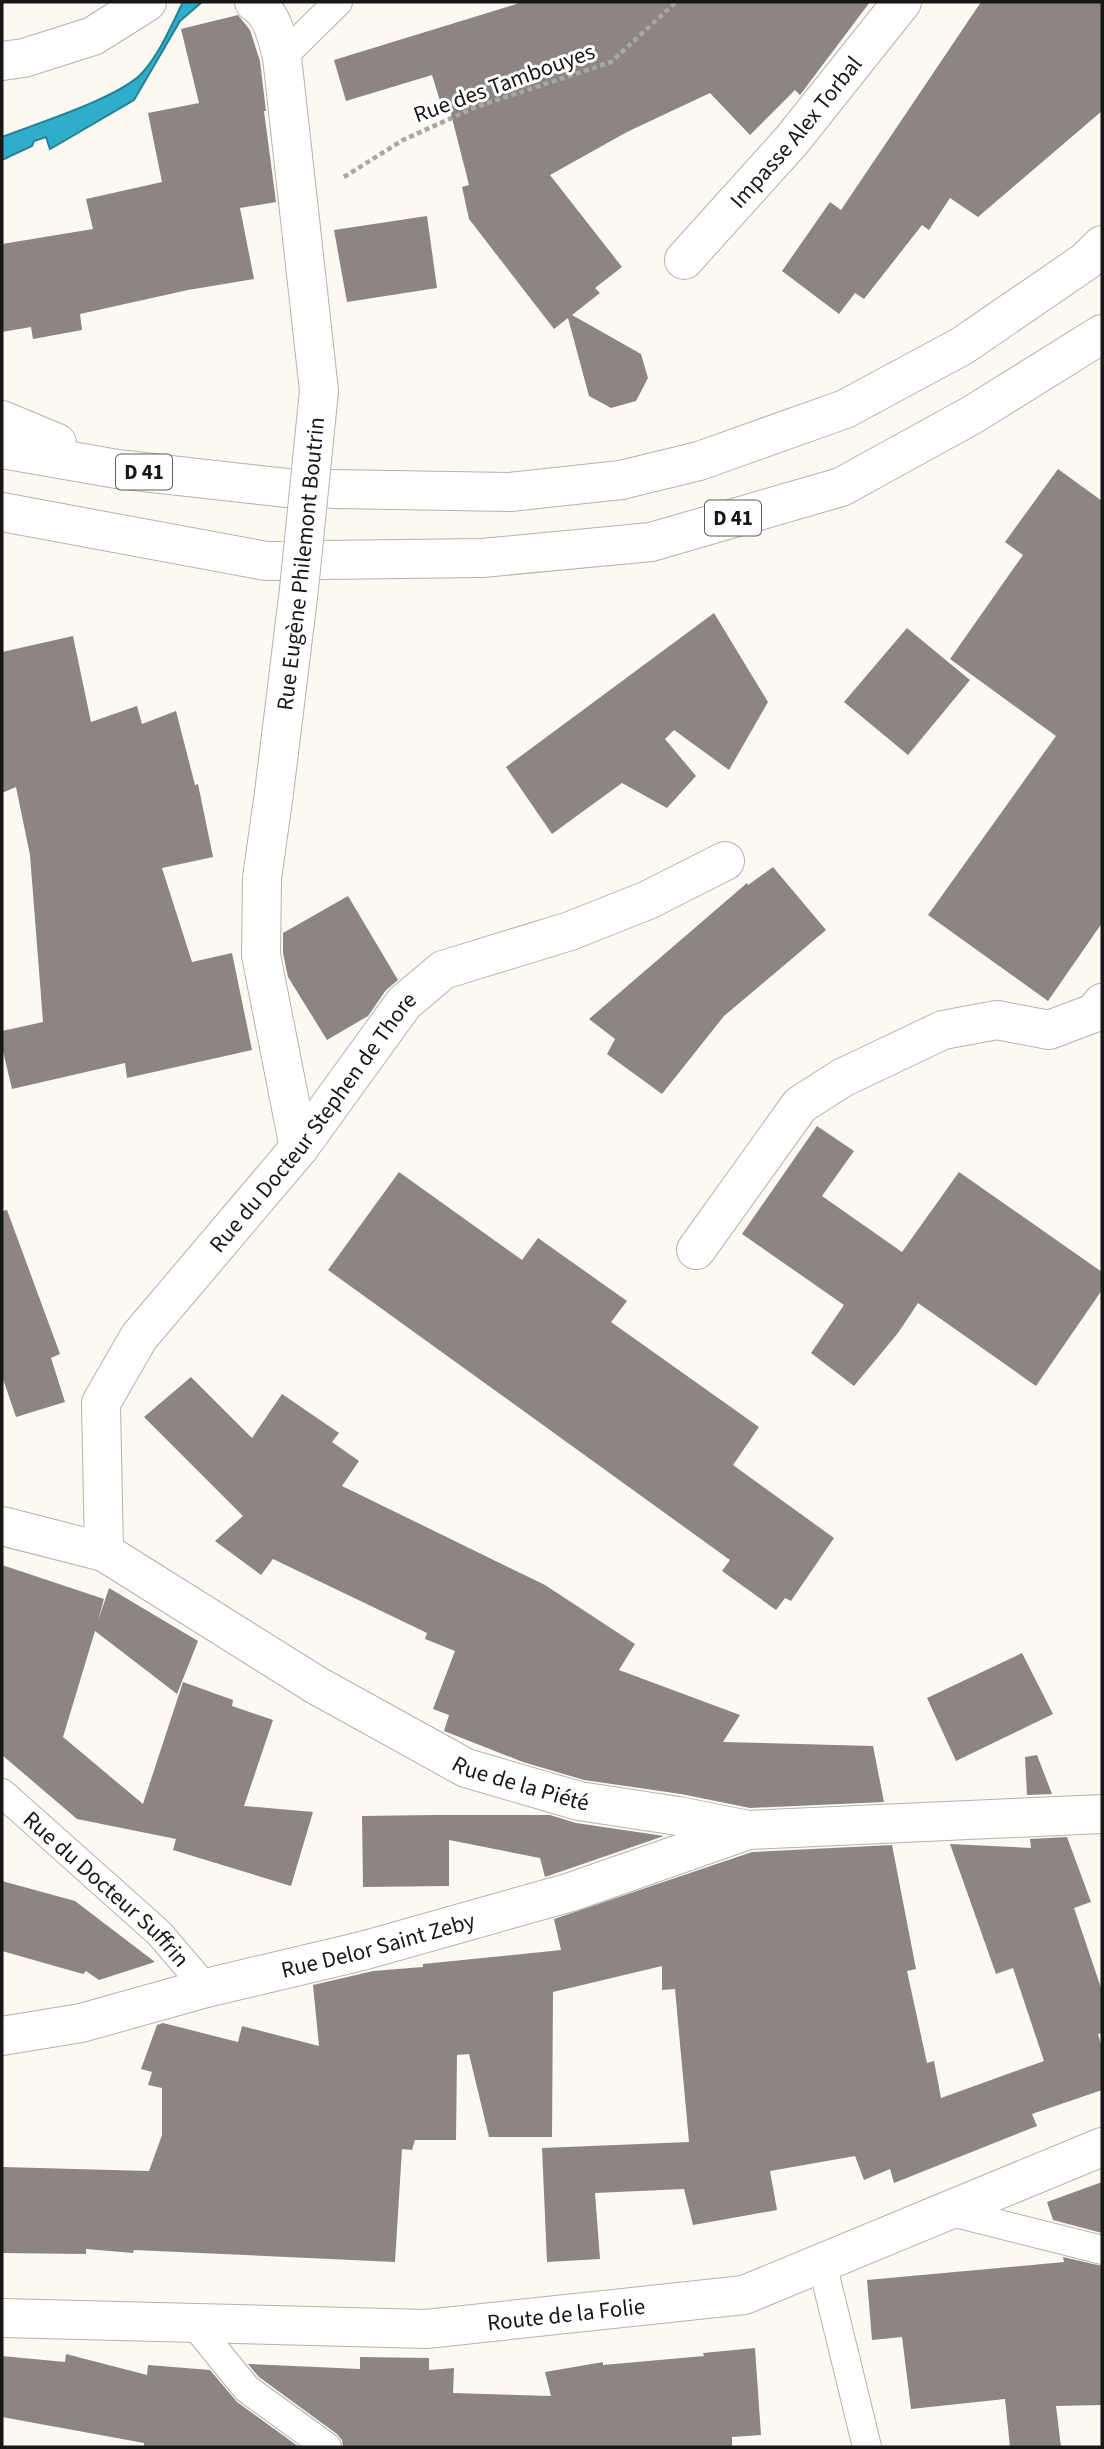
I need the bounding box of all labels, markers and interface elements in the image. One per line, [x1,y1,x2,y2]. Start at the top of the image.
street label: Rue des Tambouyes [409,35,599,131]
street label: Impasse Alex Torbal [722,49,869,215]
street label: Rue Eugène Philemont Boutrin [268,415,333,712]
road number: D 41 [116,454,172,490]
road number: D 41 [705,500,761,536]
street label: Rue du Docteur Stephen de Thore [201,983,423,1259]
street label: Rue de la Piété [446,1747,591,1819]
street label: Rue du Docteur Suffrin [16,1803,198,1974]
street label: Rue Delor Saint Zeby [278,1903,479,1986]
street label: Route de la Folie [485,2289,647,2339]

